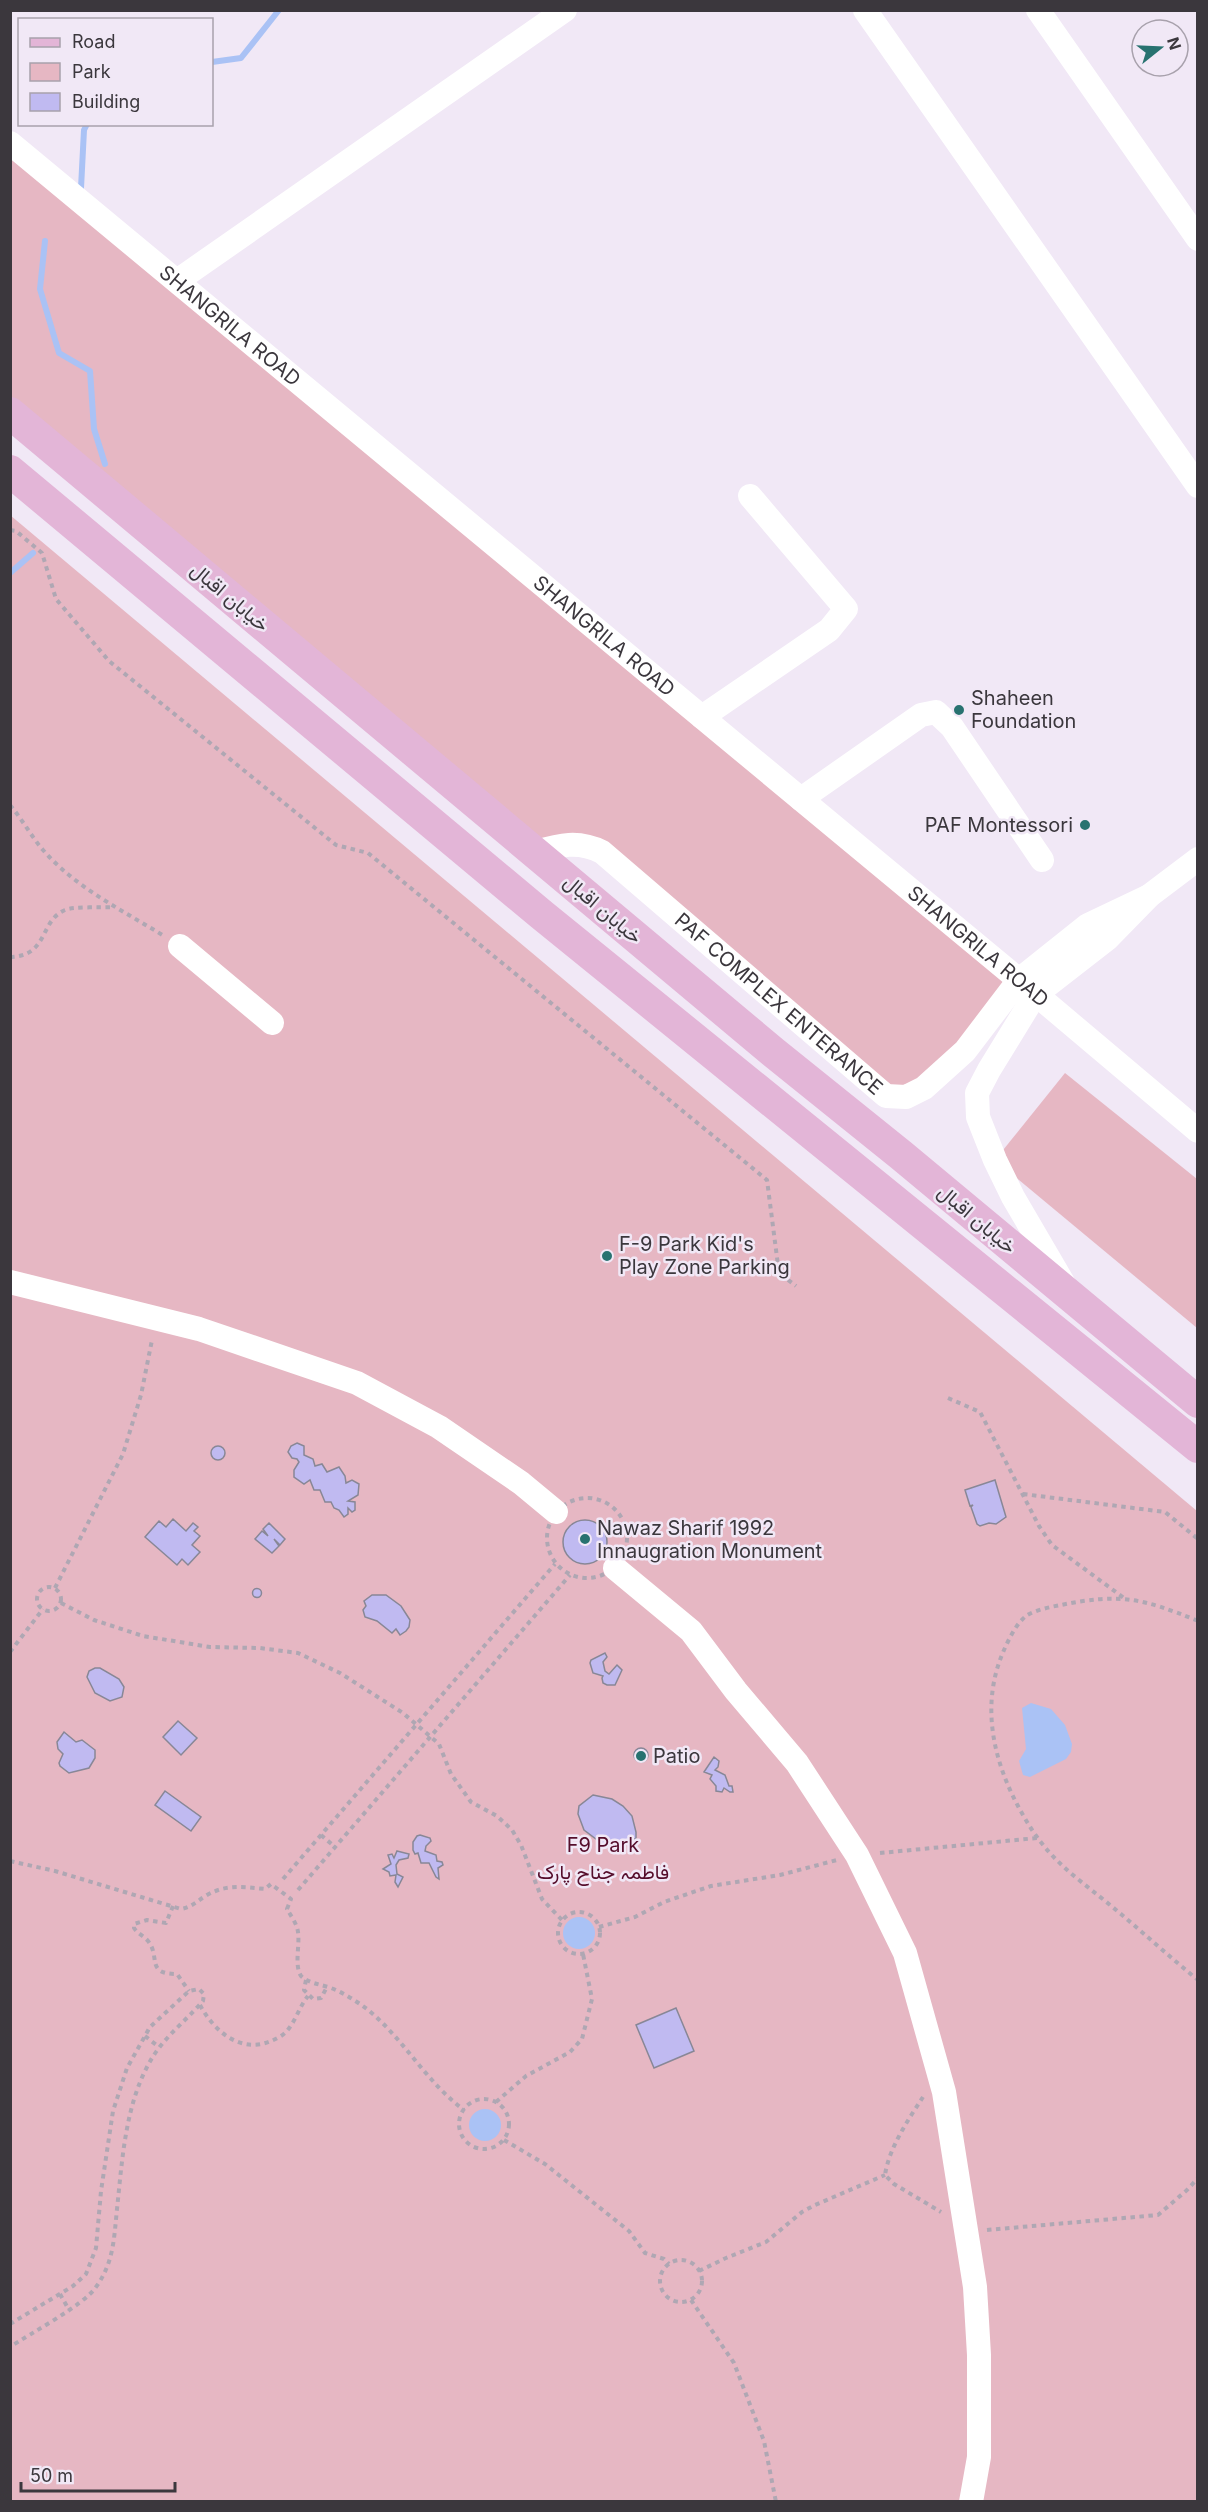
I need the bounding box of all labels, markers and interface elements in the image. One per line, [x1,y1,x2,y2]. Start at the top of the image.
legend [18,18,213,126]
north arrow [1130,18,1190,78]
text: Road [72,31,115,52]
text: N [1163,34,1186,52]
text: Park [72,61,111,82]
text: Building [72,91,140,112]
street label: SHANGRILA ROAD [155,260,306,391]
street label: خیابان اقبال [186,557,274,637]
street label: SHANGRILA ROAD [529,570,680,701]
place label: Shaheen Foundation [971,686,1076,733]
marker: Shaheen Foundation [952,703,966,717]
place label: PAF Montessori [925,813,1073,837]
marker: PAF Montessori [1078,818,1092,832]
street label: خیابان اقبال [559,869,647,949]
street label: SHANGRILA ROAD [903,881,1054,1012]
street label: PAF COMPLEX ENTERANCE [670,908,888,1100]
street label: خیابان اقبال [933,1179,1021,1259]
place label: F-9 Park Kid's Play Zone Parking [619,1232,790,1279]
marker: F-9 Park Kid's Play Zone Parking [600,1249,614,1263]
place label: Nawaz Sharif 1992 Innaugration Monument [597,1516,823,1563]
marker: Nawaz Sharif 1992 Innaugration Monument [578,1532,592,1546]
place label: Patio [653,1744,700,1768]
marker: Patio [634,1749,648,1763]
park label: F9 Park [567,1833,639,1857]
park label: فاطمہ جناح پارک [537,1860,669,1886]
scale bar [21,2455,176,2493]
text: 50 m [30,2465,73,2486]

